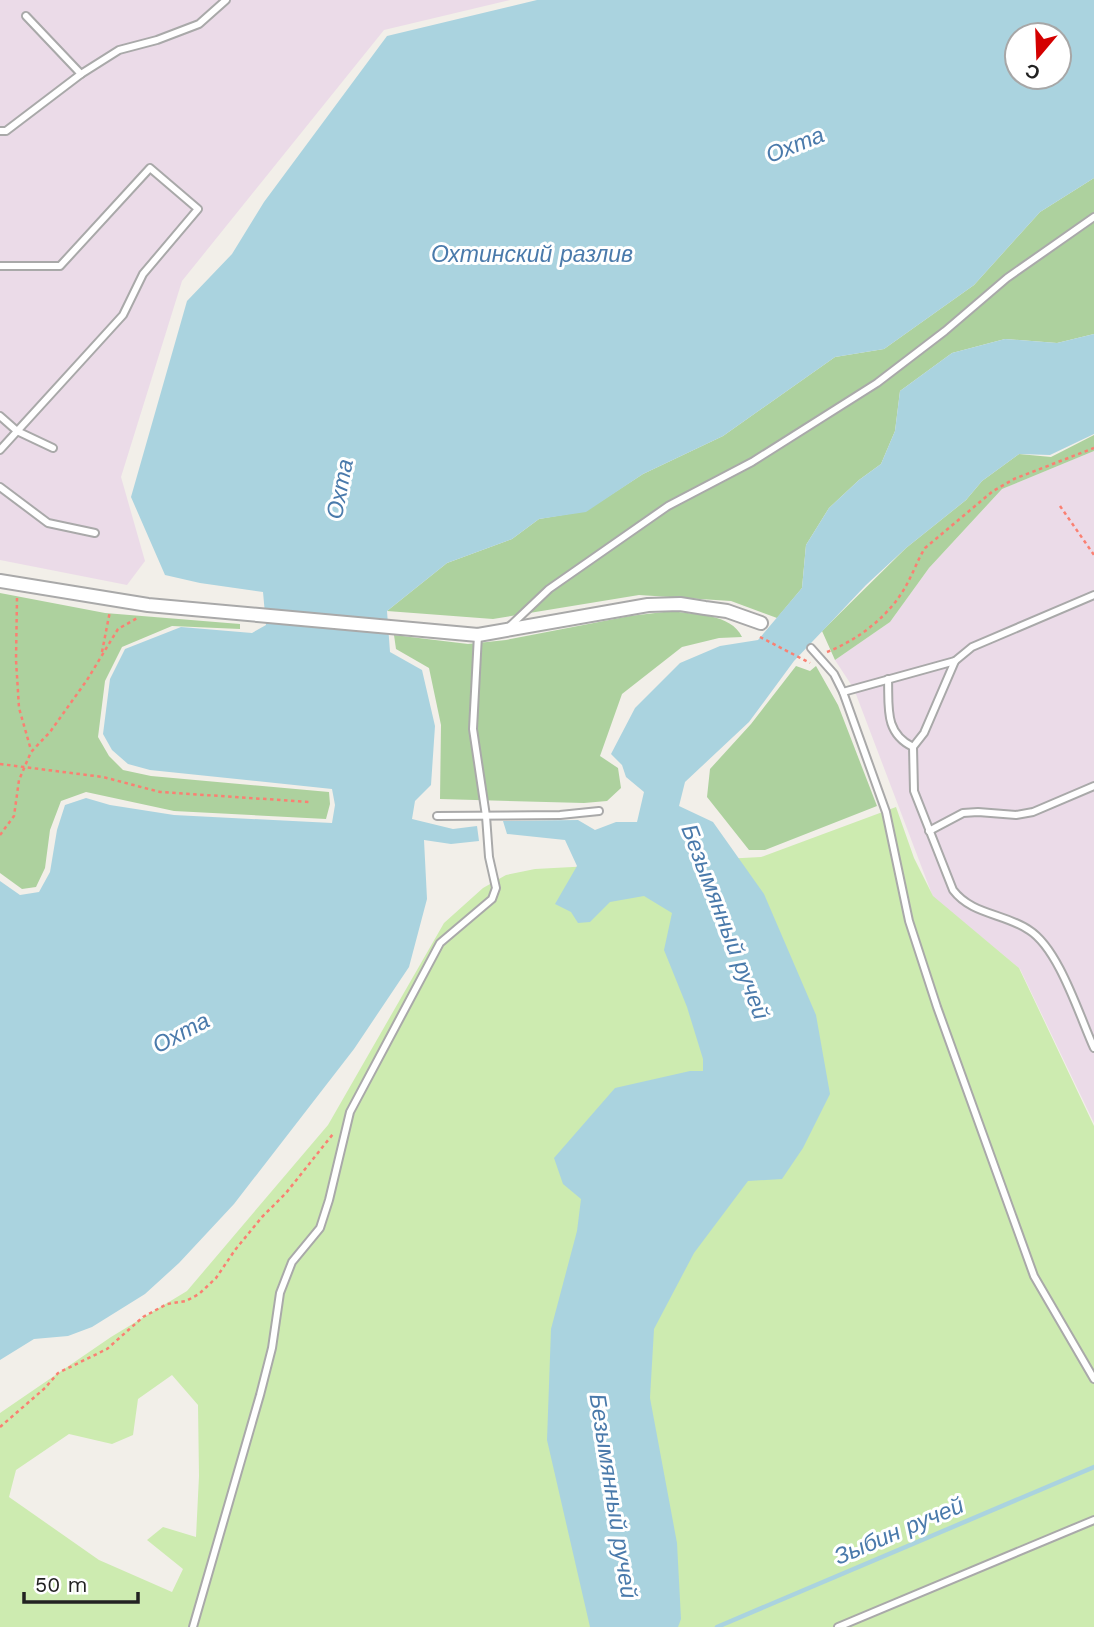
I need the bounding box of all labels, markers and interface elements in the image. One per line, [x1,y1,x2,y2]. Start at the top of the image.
north arrow [1003,21,1073,91]
text: С [1022,58,1043,85]
water label: Охта [762,121,828,169]
water label: Охтинский разлив [431,241,633,268]
water label: Охта [321,457,359,521]
water label: Безымянный ручей [675,821,775,1024]
water label: Охта [148,1007,214,1059]
water label: Безымянный ручей [583,1392,643,1601]
water label: Зыбин ручей [830,1491,968,1570]
scale bar [24,1560,138,1604]
text: 50 m [35,1572,87,1597]

